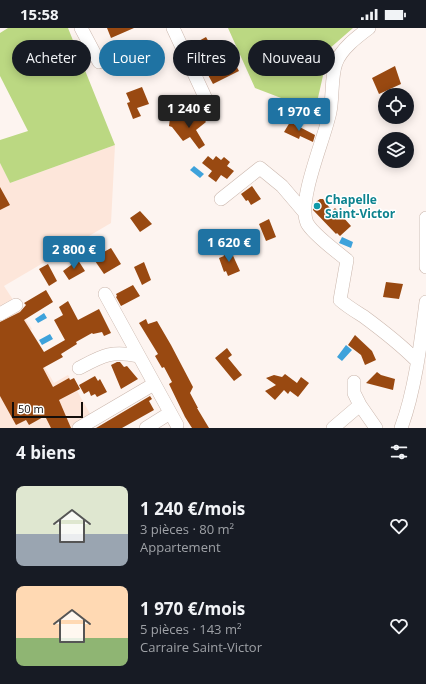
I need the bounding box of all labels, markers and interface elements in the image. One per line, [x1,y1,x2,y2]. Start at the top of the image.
text: 15:58 [20,4,59,24]
chip: Acheter [12,40,91,76]
chip: Louer [99,40,165,76]
chip: Filtres [173,40,240,76]
chip: Nouveau [248,40,335,76]
map controls [378,88,414,168]
button: locate [378,88,414,124]
pin: 1 240 € [152,95,226,129]
pin: 1 970 € [262,98,336,132]
text: 1 240 € [167,99,211,117]
text: 1 970 € [277,102,321,120]
button: layers [378,132,414,168]
place label: Chapelle Saint-Victor [325,191,396,222]
marker: Chapelle Saint-Victor [312,201,322,211]
pin: 1 620 € [192,229,266,263]
text: 1 620 € [207,233,251,251]
pin: 2 800 € [37,236,111,270]
text: 2 800 € [52,240,96,258]
scale bar [12,400,83,419]
text: 50 m [18,401,44,416]
text: 4 biens [16,441,76,464]
icon: filters [388,441,410,463]
text: 1 240 €/mois [140,497,245,520]
icon: home [48,502,96,550]
icon: heart [388,515,410,537]
text: 3 pièces · 80 m² [140,520,234,538]
text: Appartement [140,538,221,556]
text: 1 970 €/mois [140,597,245,620]
icon: home [48,602,96,650]
icon: heart [388,615,410,637]
text: 5 pièces · 143 m² [140,620,241,638]
text: Carraire Saint-Victor [140,638,262,656]

